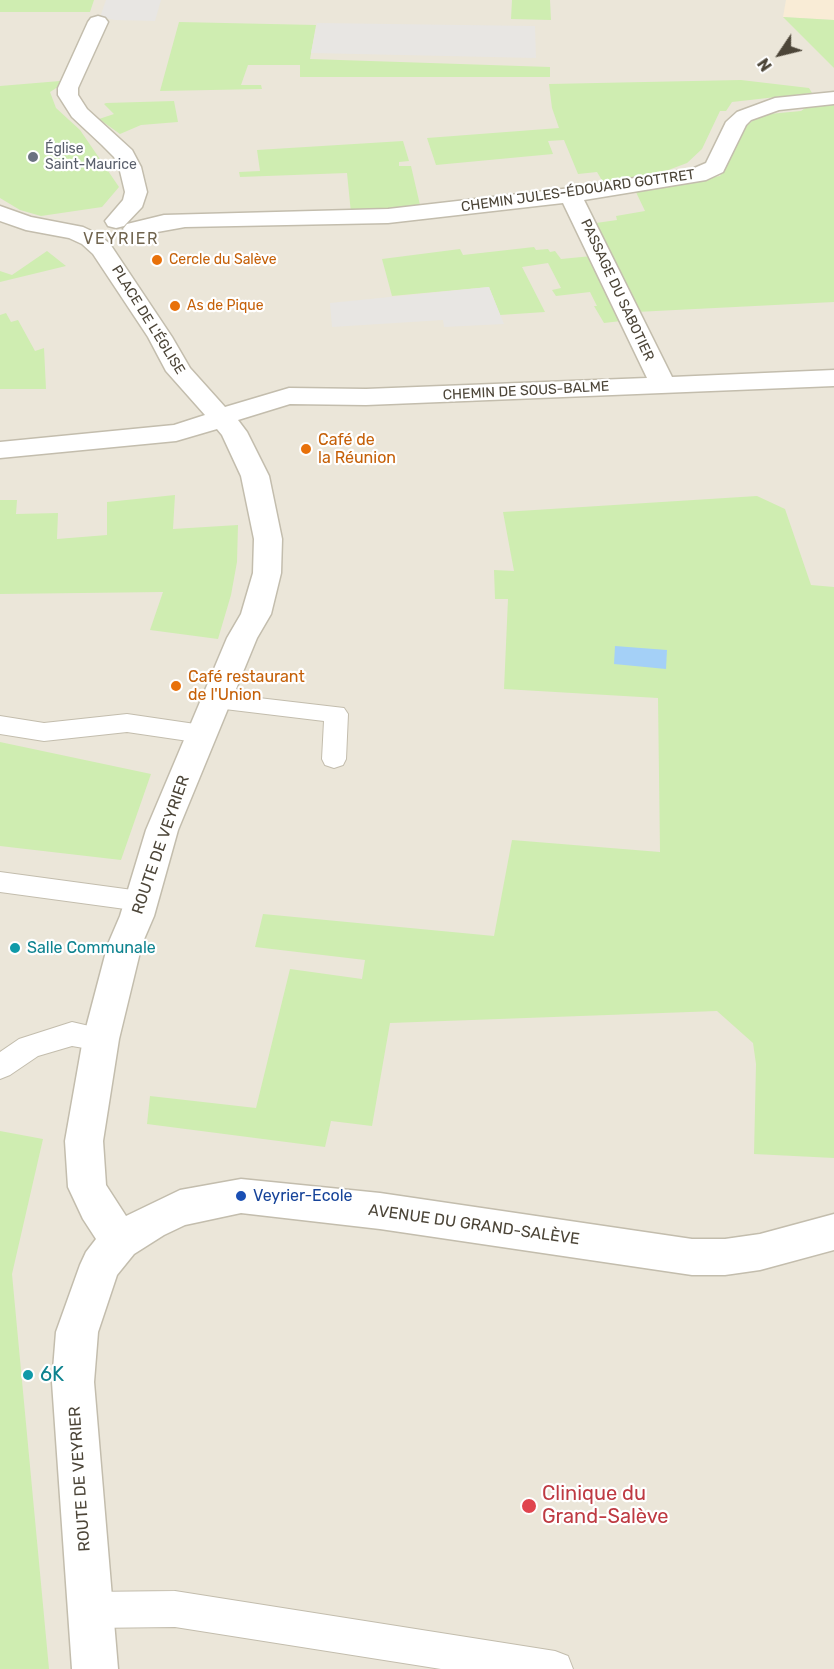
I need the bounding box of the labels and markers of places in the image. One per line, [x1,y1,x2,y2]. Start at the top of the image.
place label: Église Saint-Maurice [45,141,137,174]
marker: Église Saint-Maurice [26,150,40,164]
place label: Cercle du Salève [169,252,277,268]
marker: Cercle du Salève [150,253,164,267]
place label: As de Pique [187,298,264,314]
marker: As de Pique [168,299,182,313]
place label: Café de la Réunion [318,430,396,468]
marker: Café de la Réunion [299,442,313,456]
place label: Café restaurant de l'Union [188,667,305,705]
marker: Café restaurant de l'Union [169,679,183,693]
place label: Salle Communale [27,938,156,958]
marker: Salle Communale [8,941,22,955]
place label: Veyrier-Ecole [253,1186,353,1206]
marker: Veyrier-Ecole [234,1189,248,1203]
place label: 6K [40,1363,64,1387]
marker: 6K [21,1368,35,1382]
place label: Clinique du Grand-Salève [542,1482,669,1529]
marker: Clinique du Grand-Salève [520,1497,538,1515]

